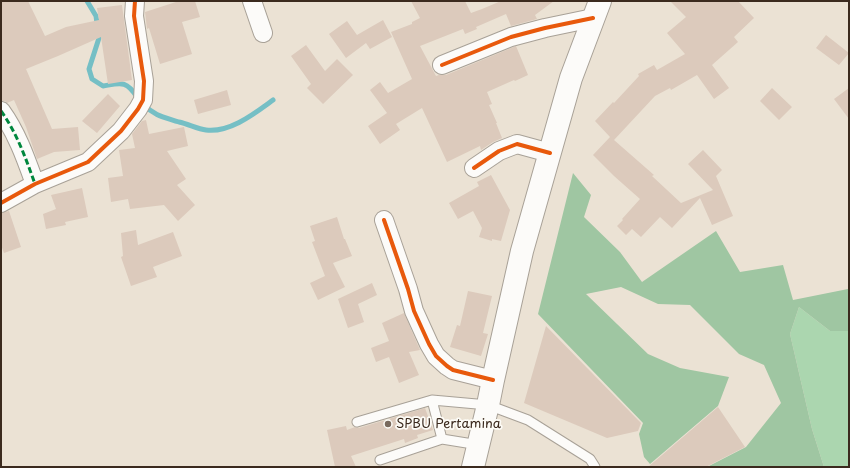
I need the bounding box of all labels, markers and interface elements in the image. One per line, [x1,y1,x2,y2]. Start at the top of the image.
place label: SPBU Pertamina [396,416,501,432]
marker: SPBU Pertamina [383,419,393,429]

